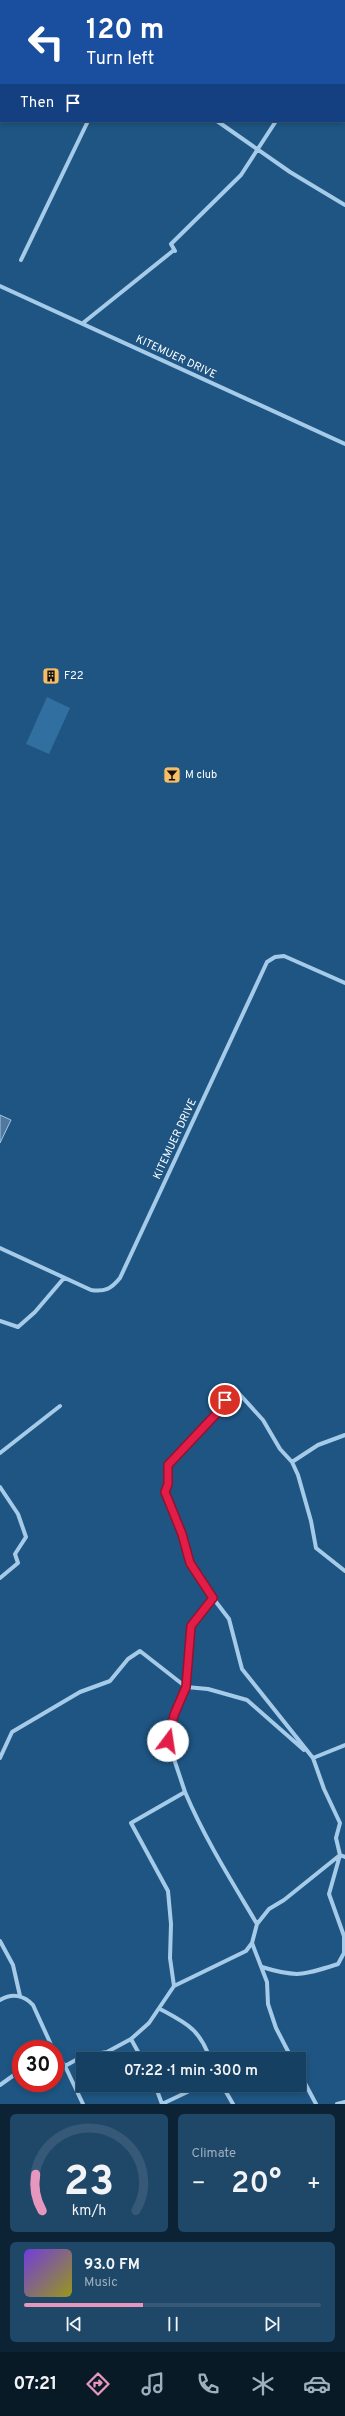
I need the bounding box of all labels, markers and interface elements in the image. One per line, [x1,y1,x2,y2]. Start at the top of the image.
text: 120 m [86,13,164,49]
icon: left [20,16,72,68]
text: Turn left [86,48,154,71]
icon: arrive [62,92,84,114]
text: Then [20,94,54,113]
street label: KITEMUER DRIVE [133,332,219,382]
building icon: F22 [41,666,61,686]
place label: F22 [64,669,83,683]
bar icon: M club [162,765,182,785]
place label: M club [185,768,217,782]
street label: KITEMUER DRIVE [150,1096,200,1182]
pin [208,1383,242,1417]
icon: arrive [214,1389,236,1411]
position arrow [147,1720,189,1762]
speed limit sign: 30 [12,2040,64,2092]
text: 07:22 · 1 min · 300 m [124,2062,258,2081]
text: Climate [192,2146,236,2162]
text: 23 [64,2157,114,2210]
text: 20° [231,2166,281,2203]
text: − [192,2171,206,2198]
text: + [307,2171,321,2198]
text: km/h [71,2202,106,2220]
text: 93.0 FM [84,2256,140,2275]
text: Music [84,2275,118,2291]
icon: previous [63,2313,85,2335]
icon: pause [162,2313,184,2335]
icon: next [261,2313,283,2335]
icon: directions [84,2370,112,2398]
icon: music [139,2370,167,2398]
icon: phone [194,2370,222,2398]
icon: climate [249,2370,277,2398]
icon: car [303,2370,331,2398]
text: 07:21 [13,2373,57,2396]

